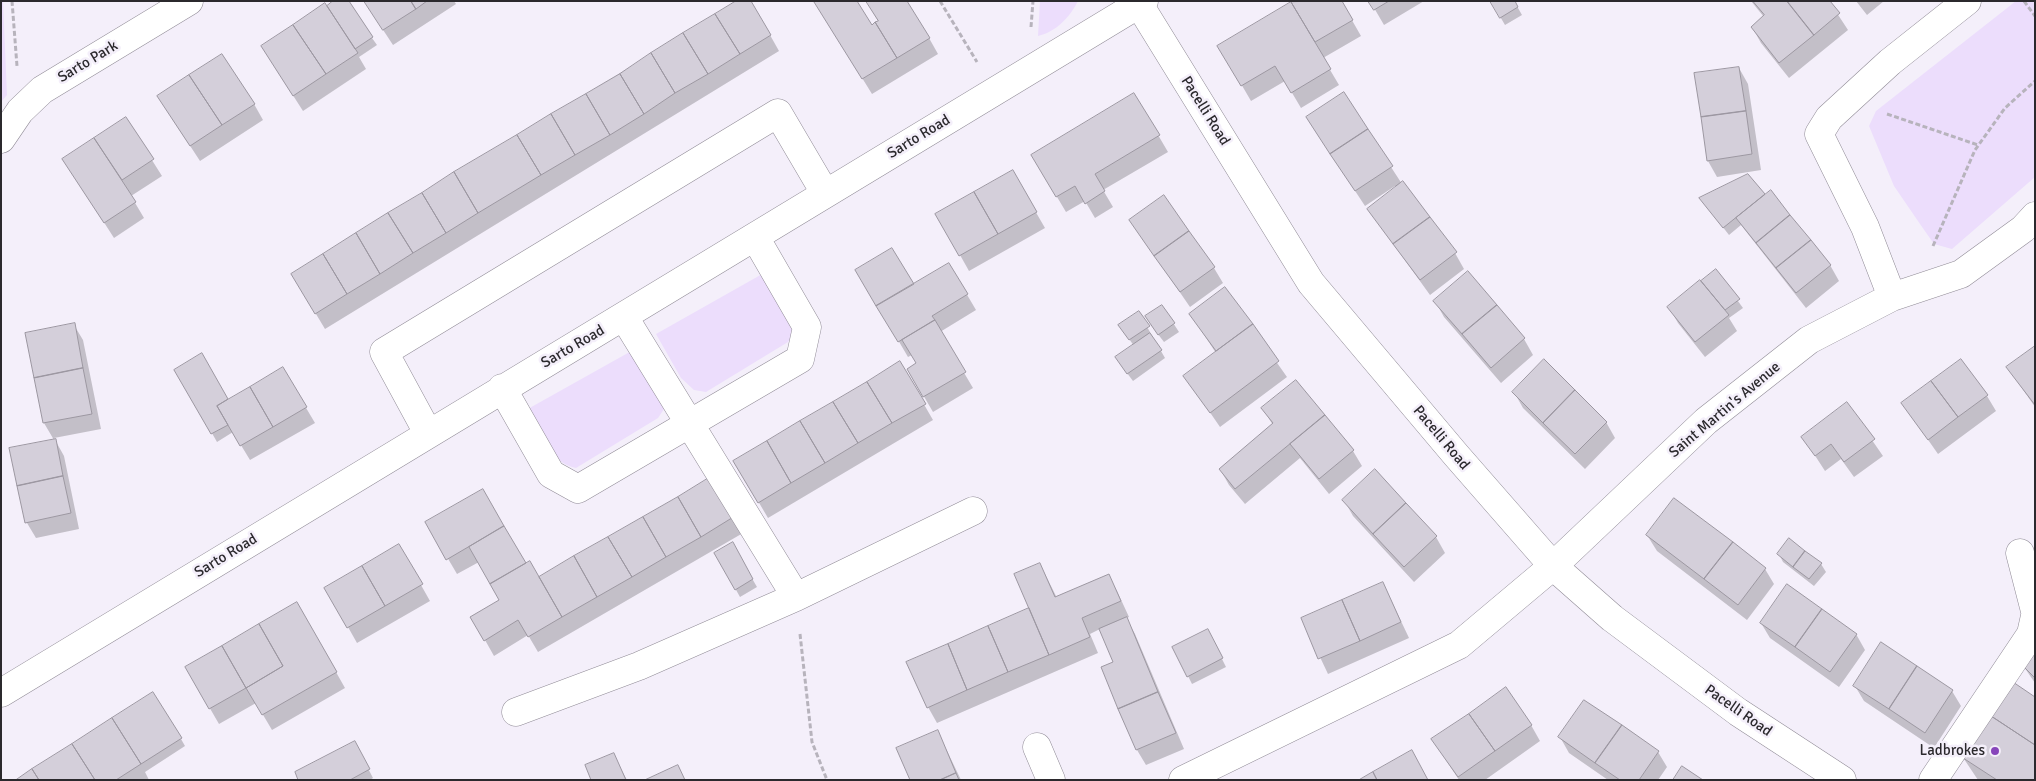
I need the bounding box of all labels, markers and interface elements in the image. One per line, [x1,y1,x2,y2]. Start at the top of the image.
street label: Sarto Park [55,37,121,87]
street label: Pacelli Road [1177,73,1233,149]
street label: Sarto Road [884,111,954,163]
street label: Sarto Road [538,322,608,372]
street label: Saint Martin's Avenue [1666,358,1784,462]
street label: Pacelli Road [1409,402,1473,474]
street label: Sarto Road [191,530,261,582]
street label: Pacelli Road [1701,681,1775,741]
place label: Ladbrokes [1920,742,1985,760]
marker: Ladbrokes [1989,745,2001,757]

